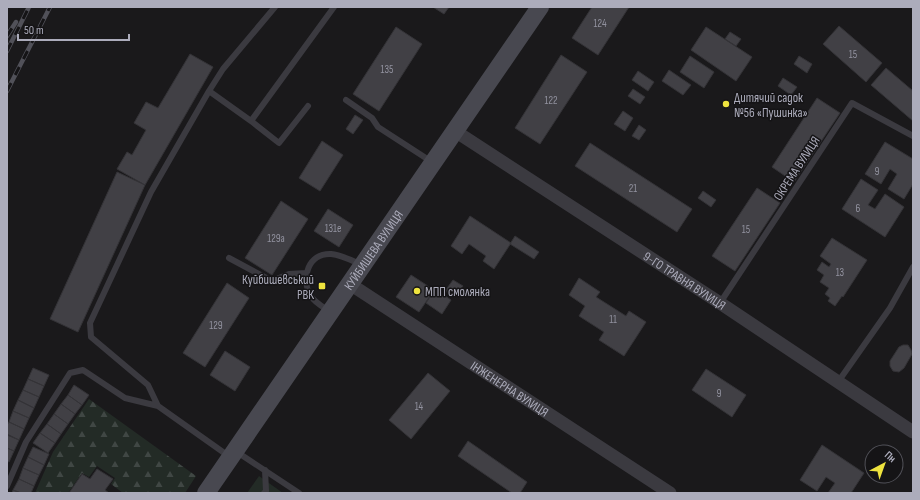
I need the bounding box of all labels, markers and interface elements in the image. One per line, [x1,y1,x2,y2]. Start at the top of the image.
scale bar [18,16,129,42]
house number: 124 [593,17,607,30]
text: 50 m [24,23,44,38]
house number: 15 [849,48,857,61]
house number: 135 [381,63,393,76]
place label: Дитячий садок №56 «Пушинка» [734,90,808,121]
house number: 122 [544,94,558,107]
marker: Дитячий садок №56 «Пушинка» [721,99,731,109]
street label: ОКРЕМА ВУЛИЦЯ [770,133,824,204]
house number: 9 [875,165,880,178]
house number: 21 [629,182,637,195]
house number: 6 [856,202,861,215]
street label: КУЙБИШЕВА ВУЛИЦЯ [341,208,407,293]
house number: 131е [325,222,341,235]
house number: 15 [742,223,750,236]
house number: 129а [267,232,285,245]
street label: 9-ГО ТРАВНЯ ВУЛИЦЯ [640,248,729,314]
house number: 13 [836,266,845,279]
place label: Куйбишевський РВК [242,272,314,303]
marker: Куйбишевський РВК [317,281,327,291]
place label: МПП смолянка [425,284,490,300]
marker: МПП смолянка [412,286,422,296]
house number: 11 [609,313,617,326]
house number: 129 [209,319,223,332]
street label: ІНЖЕНЕРНА ВУЛИЦЯ [467,358,551,421]
house number: 9 [717,387,722,400]
house number: 14 [415,400,424,413]
north arrow [864,444,904,484]
text: Пн [882,448,899,465]

